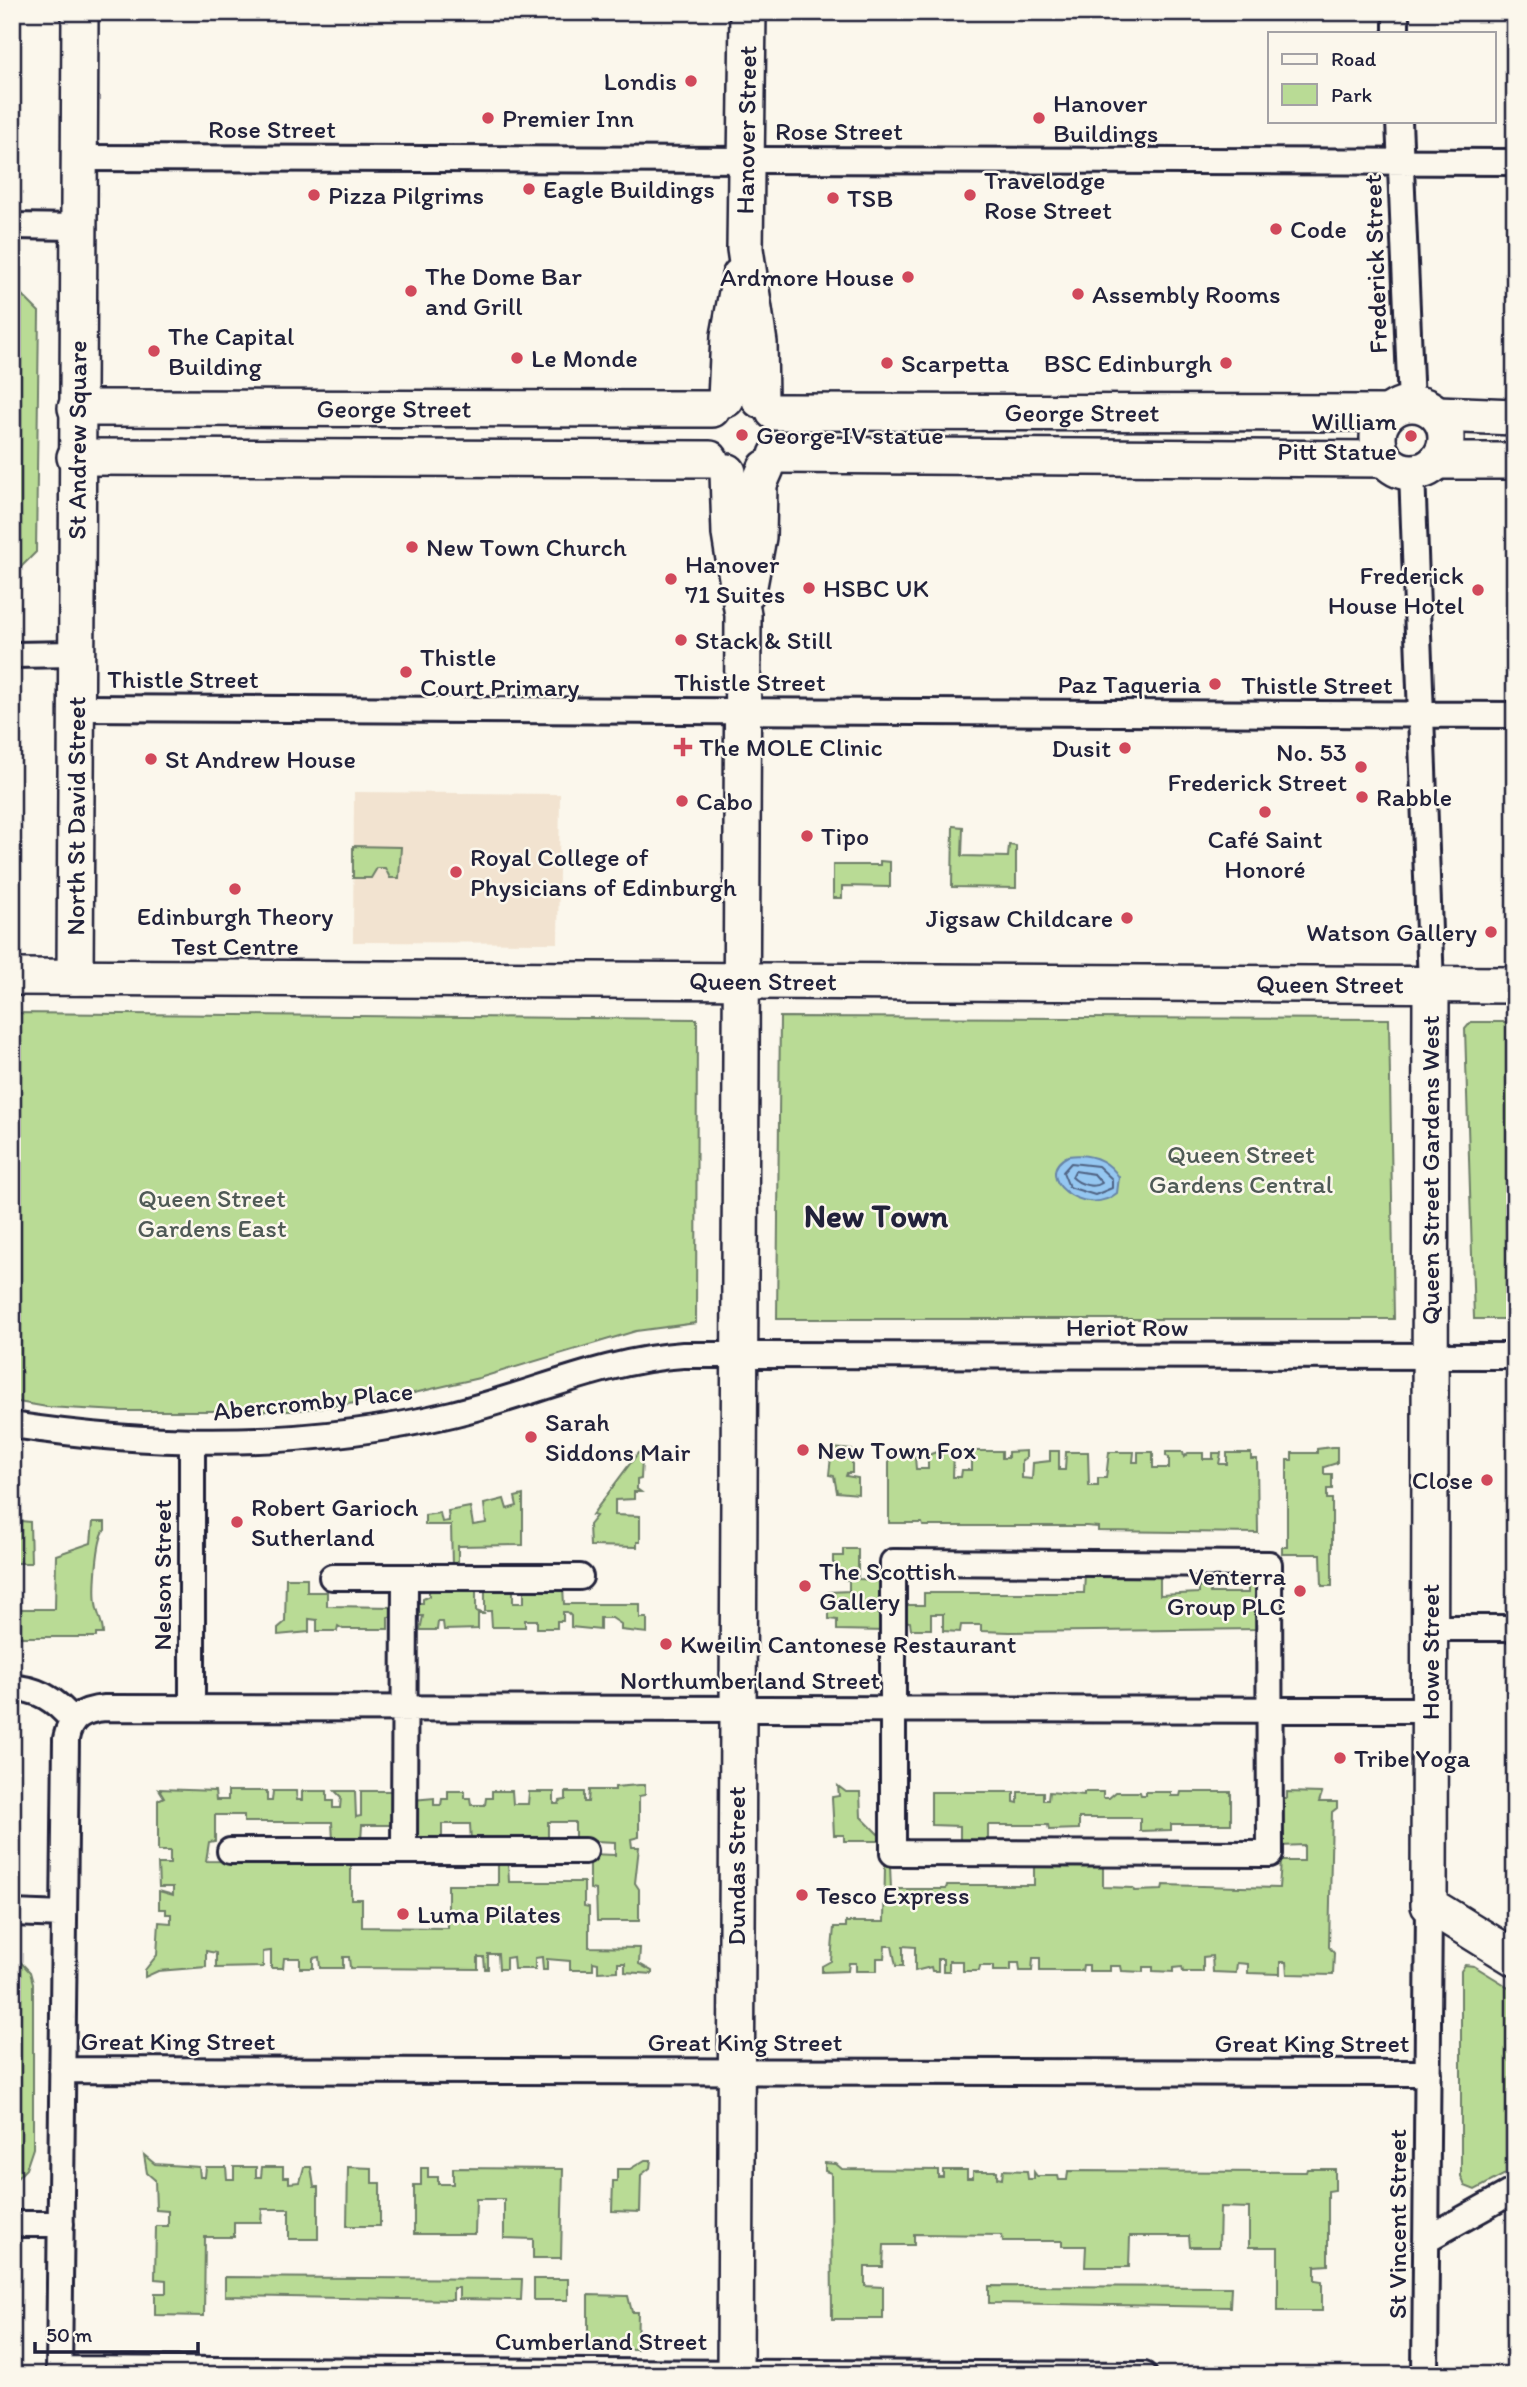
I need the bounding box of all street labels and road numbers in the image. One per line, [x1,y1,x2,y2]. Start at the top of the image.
street label: Hanover Street [729,45,763,215]
street label: Rose Street [208,113,336,145]
street label: Rose Street [775,115,903,147]
street label: Frederick Street [1356,173,1394,354]
street label: St Andrew Square [61,340,93,540]
street label: George Street [317,392,472,425]
street label: George Street [1005,396,1160,429]
street label: Thistle Street [107,663,259,695]
street label: Thistle Street [674,666,826,698]
street label: Thistle Street [1241,669,1393,701]
street label: North St David Street [59,696,92,936]
street label: Queen Street [689,965,837,997]
street label: Queen Street [1256,968,1404,1000]
street label: Queen Street Gardens West [1414,1015,1446,1325]
street label: Heriot Row [1066,1311,1188,1343]
street label: Abercromby Place [211,1375,415,1427]
street label: Nelson Street [146,1499,178,1651]
street label: Howe Street [1414,1583,1446,1720]
street label: Northumberland Street [620,1664,881,1696]
street label: Dundas Street [720,1786,752,1946]
street label: Great King Street [80,2025,276,2057]
street label: Great King Street [647,2026,843,2058]
street label: Great King Street [1214,2027,1410,2059]
street label: St Vincent Street [1381,2129,1413,2319]
street label: Cumberland Street [495,2325,707,2357]

